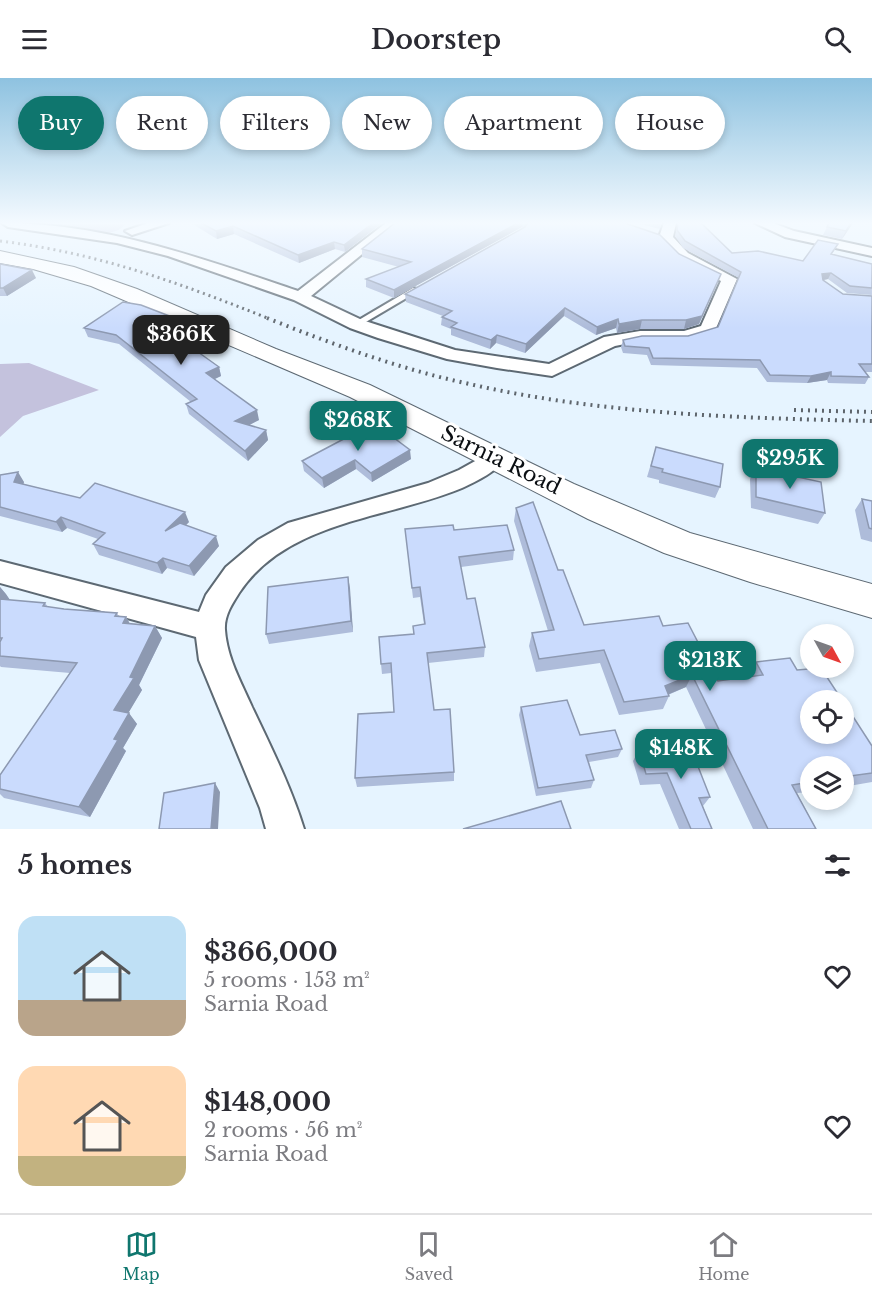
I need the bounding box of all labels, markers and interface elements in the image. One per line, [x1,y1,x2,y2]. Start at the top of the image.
icon: menu [18,23,51,56]
text: Doorstep [371,23,501,56]
icon: search [821,23,854,56]
chip: Buy [18,96,104,150]
chip: Rent [116,96,208,150]
chip: Filters [220,96,330,150]
chip: New [342,96,432,150]
chip: Apartment [444,96,603,150]
chip: House [615,96,725,150]
pin: $366K [139,315,223,366]
text: $366K [146,322,216,346]
pin: $268K [316,401,400,452]
text: $268K [324,408,392,432]
street label: Sarnia Road [437,420,565,500]
pin: $295K [748,439,832,490]
text: $295K [756,446,824,470]
north arrow [800,624,854,678]
map controls [800,624,854,810]
pin: $213K [668,641,752,692]
text: $213K [678,648,742,672]
button: locate [800,690,854,744]
pin: $148K [639,729,723,780]
text: $148K [649,736,713,760]
button: layers [800,756,854,810]
text: 5 homes [18,849,132,881]
icon: filters [821,849,854,882]
text: $366,000 [204,936,338,968]
icon: home [66,940,138,1012]
icon: heart [821,960,854,993]
text: 5 rooms · 153 m² [204,968,370,992]
text: Sarnia Road [204,992,328,1016]
text: $148,000 [204,1086,331,1118]
icon: home [66,1090,138,1162]
icon: heart [821,1110,854,1143]
text: 2 rooms · 56 m² [204,1118,362,1142]
text: Sarnia Road [204,1142,328,1166]
tab: Map [123,1228,160,1284]
tab: Saved [405,1228,453,1284]
tab: Home [698,1228,749,1284]

